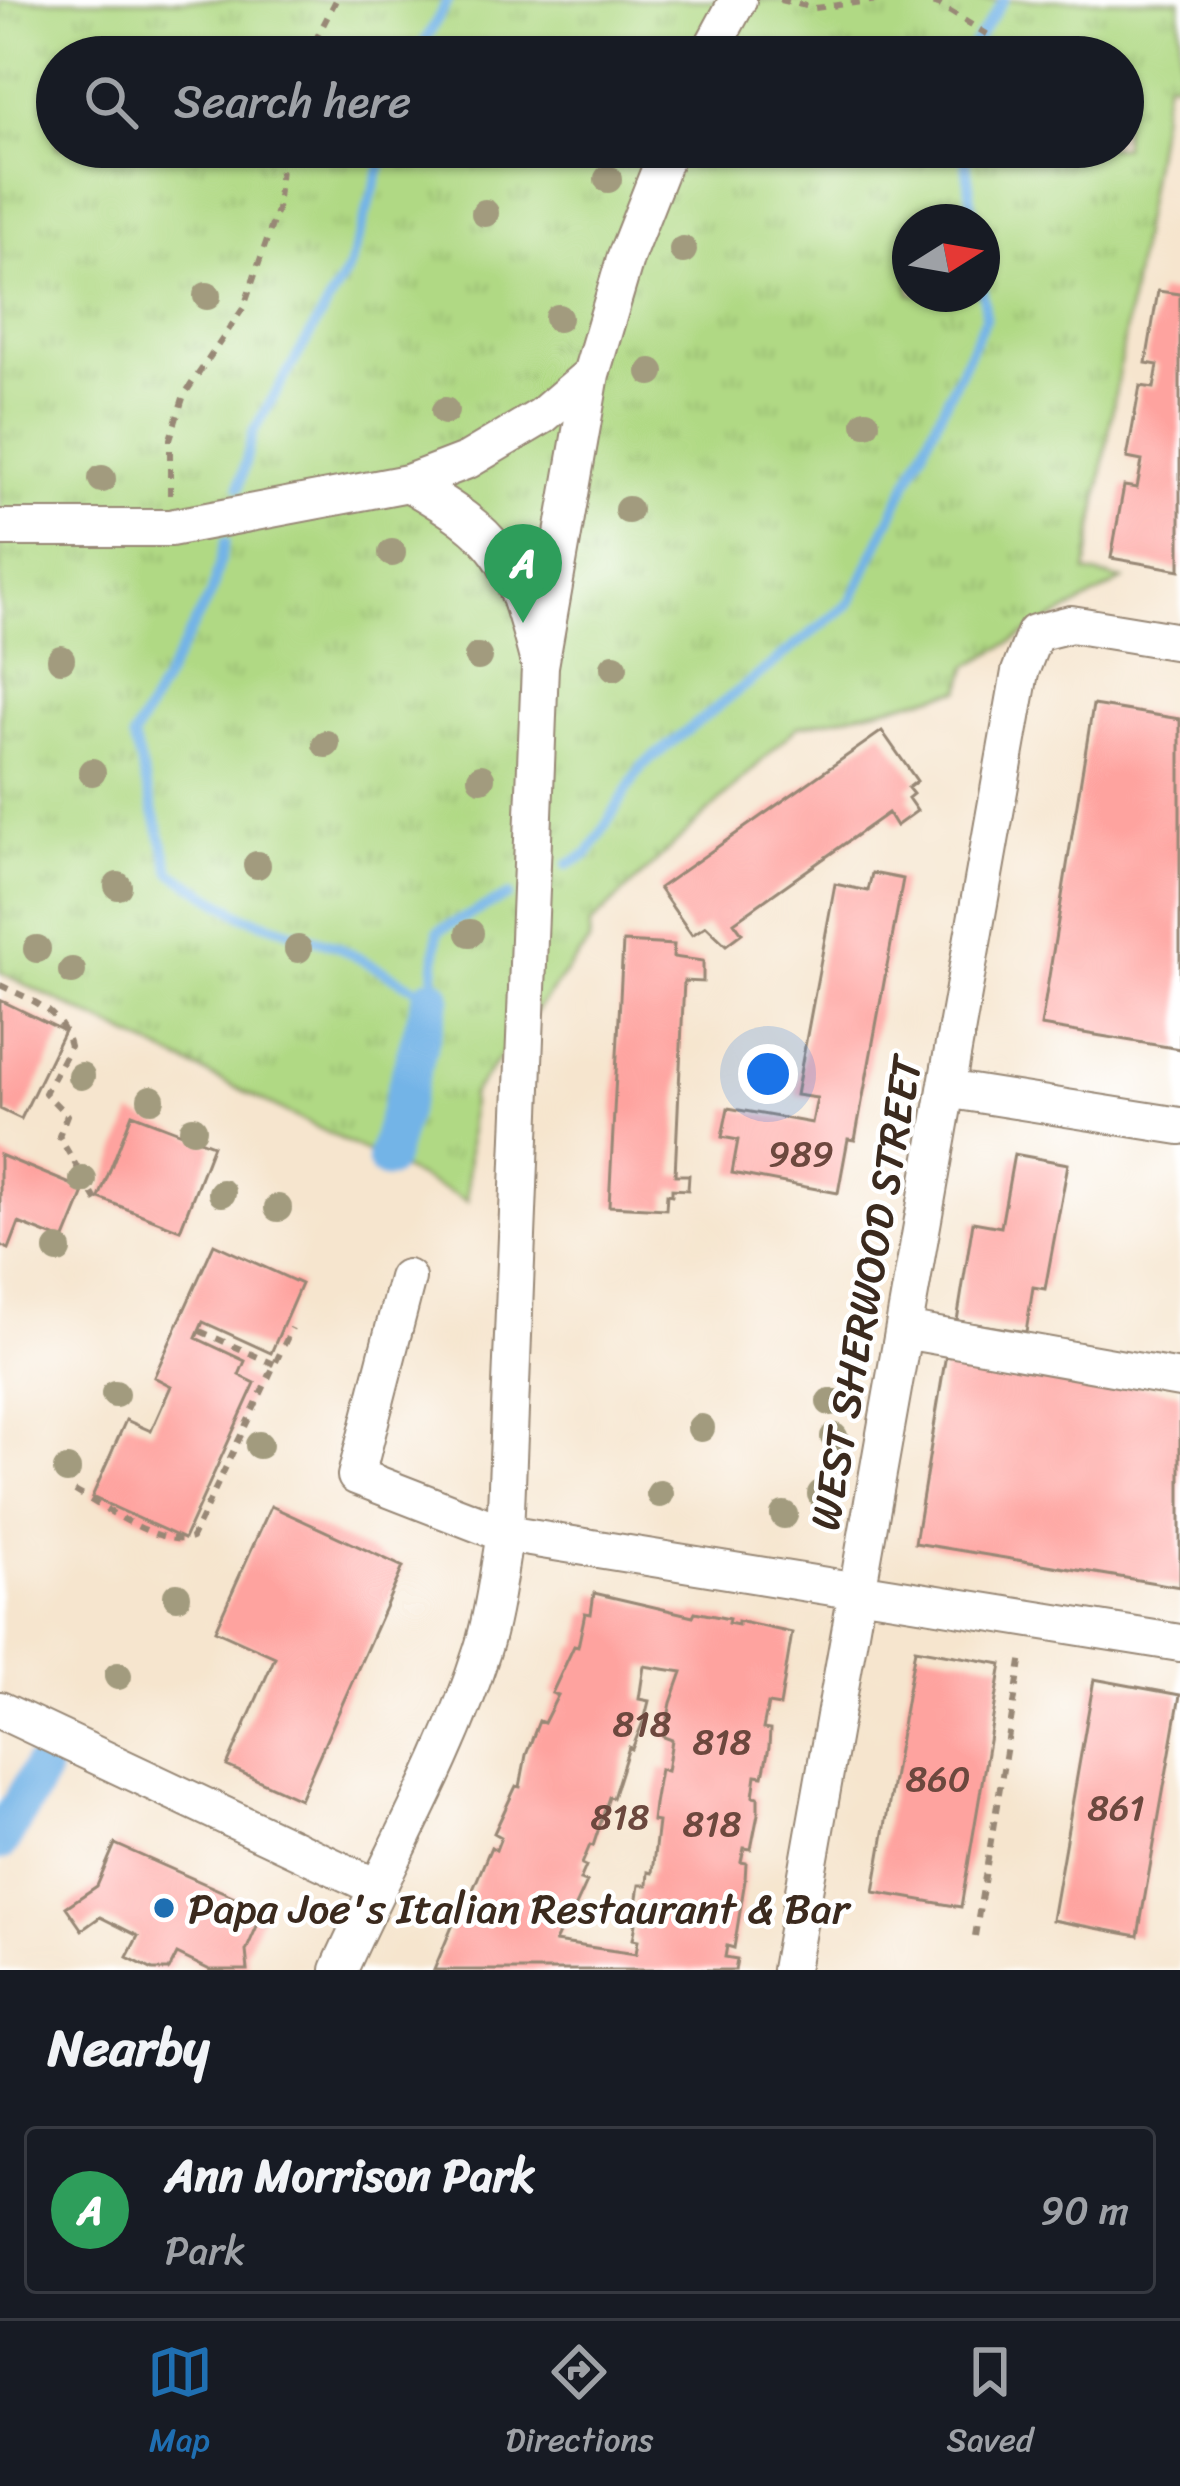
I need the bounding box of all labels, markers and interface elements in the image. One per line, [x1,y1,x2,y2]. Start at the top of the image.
search box [36,36,1144,168]
text: Search here [174,62,411,142]
icon: search [78,69,144,135]
north arrow [892,204,1000,312]
pin: A [484,524,562,623]
your location [738,1044,798,1104]
street label: WEST SHERWOOD STREET [788,1048,944,1536]
house number: 989 [768,1122,834,1186]
house number: 818 [613,1692,671,1756]
house number: 818 [693,1710,751,1774]
house number: 860 [906,1747,970,1811]
house number: 861 [1087,1776,1145,1840]
house number: 818 [591,1785,649,1849]
house number: 818 [683,1792,741,1856]
place label: Papa Joe's Italian Restaurant & Bar [188,1872,852,1946]
marker: Papa Joe's Italian Restaurant & Bar [151,1895,177,1921]
text: Nearby [48,2003,209,2093]
text: Ann Morrison Park [165,2136,535,2216]
text: A [77,2176,103,2245]
text: 90 m [1040,2176,1129,2245]
text: Park [165,2216,245,2285]
tab: Map [147,2339,213,2469]
tab: Directions [506,2339,653,2469]
tab: Saved [946,2339,1033,2469]

